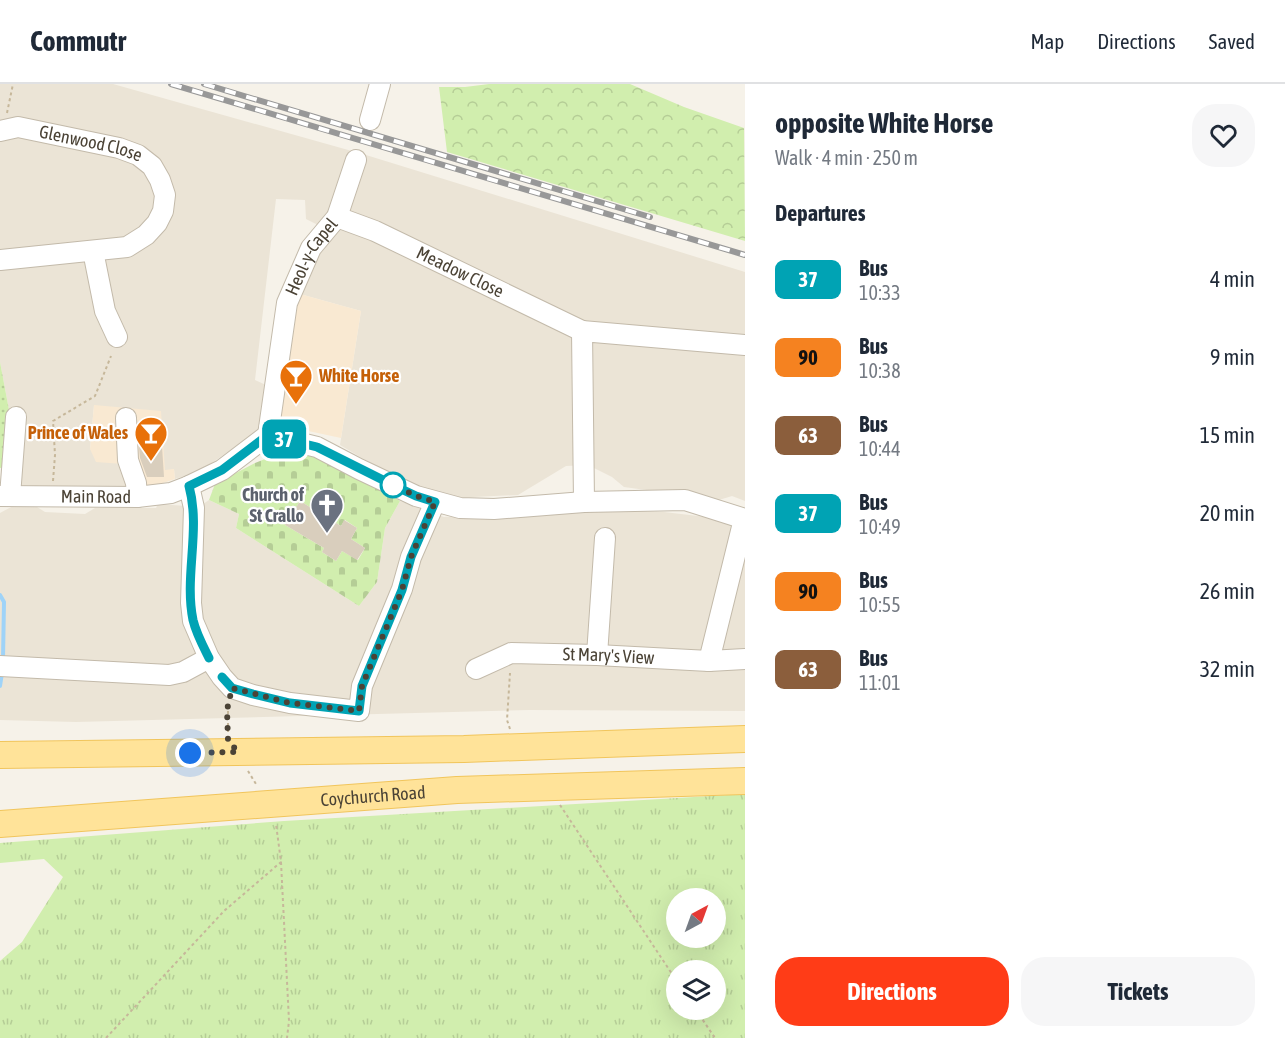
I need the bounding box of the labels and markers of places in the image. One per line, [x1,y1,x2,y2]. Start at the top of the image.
bar icon: White Horse [278,358,314,405]
place label: White Horse [318,365,399,386]
bar icon: Prince of Wales [133,415,169,462]
place label: Prince of Wales [28,422,129,443]
unlabelled marker [380,472,406,498]
place label: Church of St Crallo [242,484,305,526]
church icon: Church of St Crallo [309,487,345,534]

